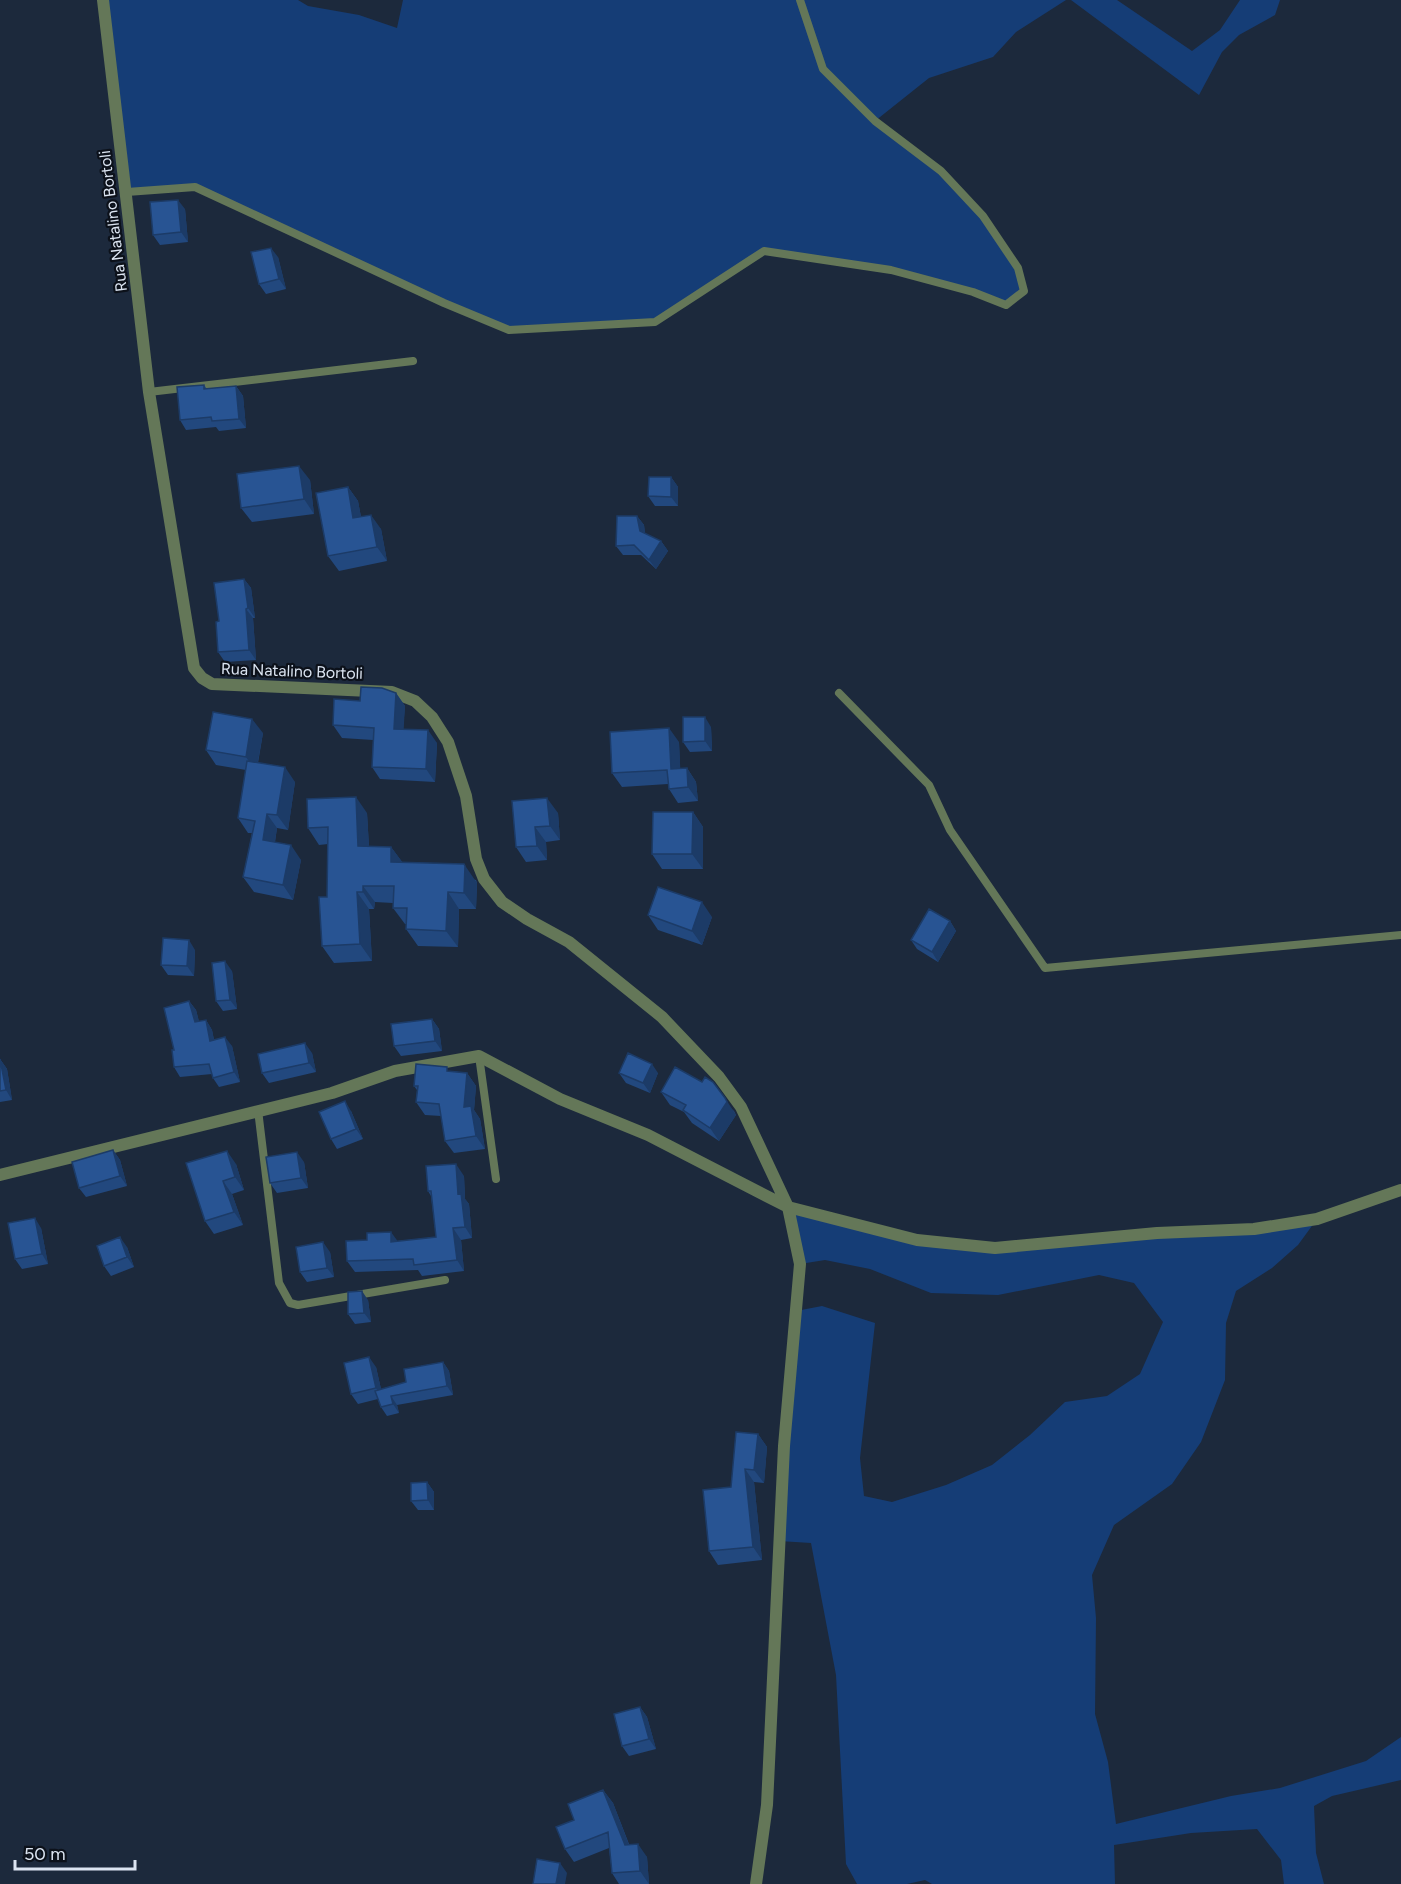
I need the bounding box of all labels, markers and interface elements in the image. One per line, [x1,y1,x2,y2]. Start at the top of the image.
street label: Rua Natalino Bortoli [95,149,131,293]
street label: Rua Natalino Bortoli [221,659,363,683]
scale bar [15,1833,135,1871]
text: 50 m [24,1843,66,1865]

